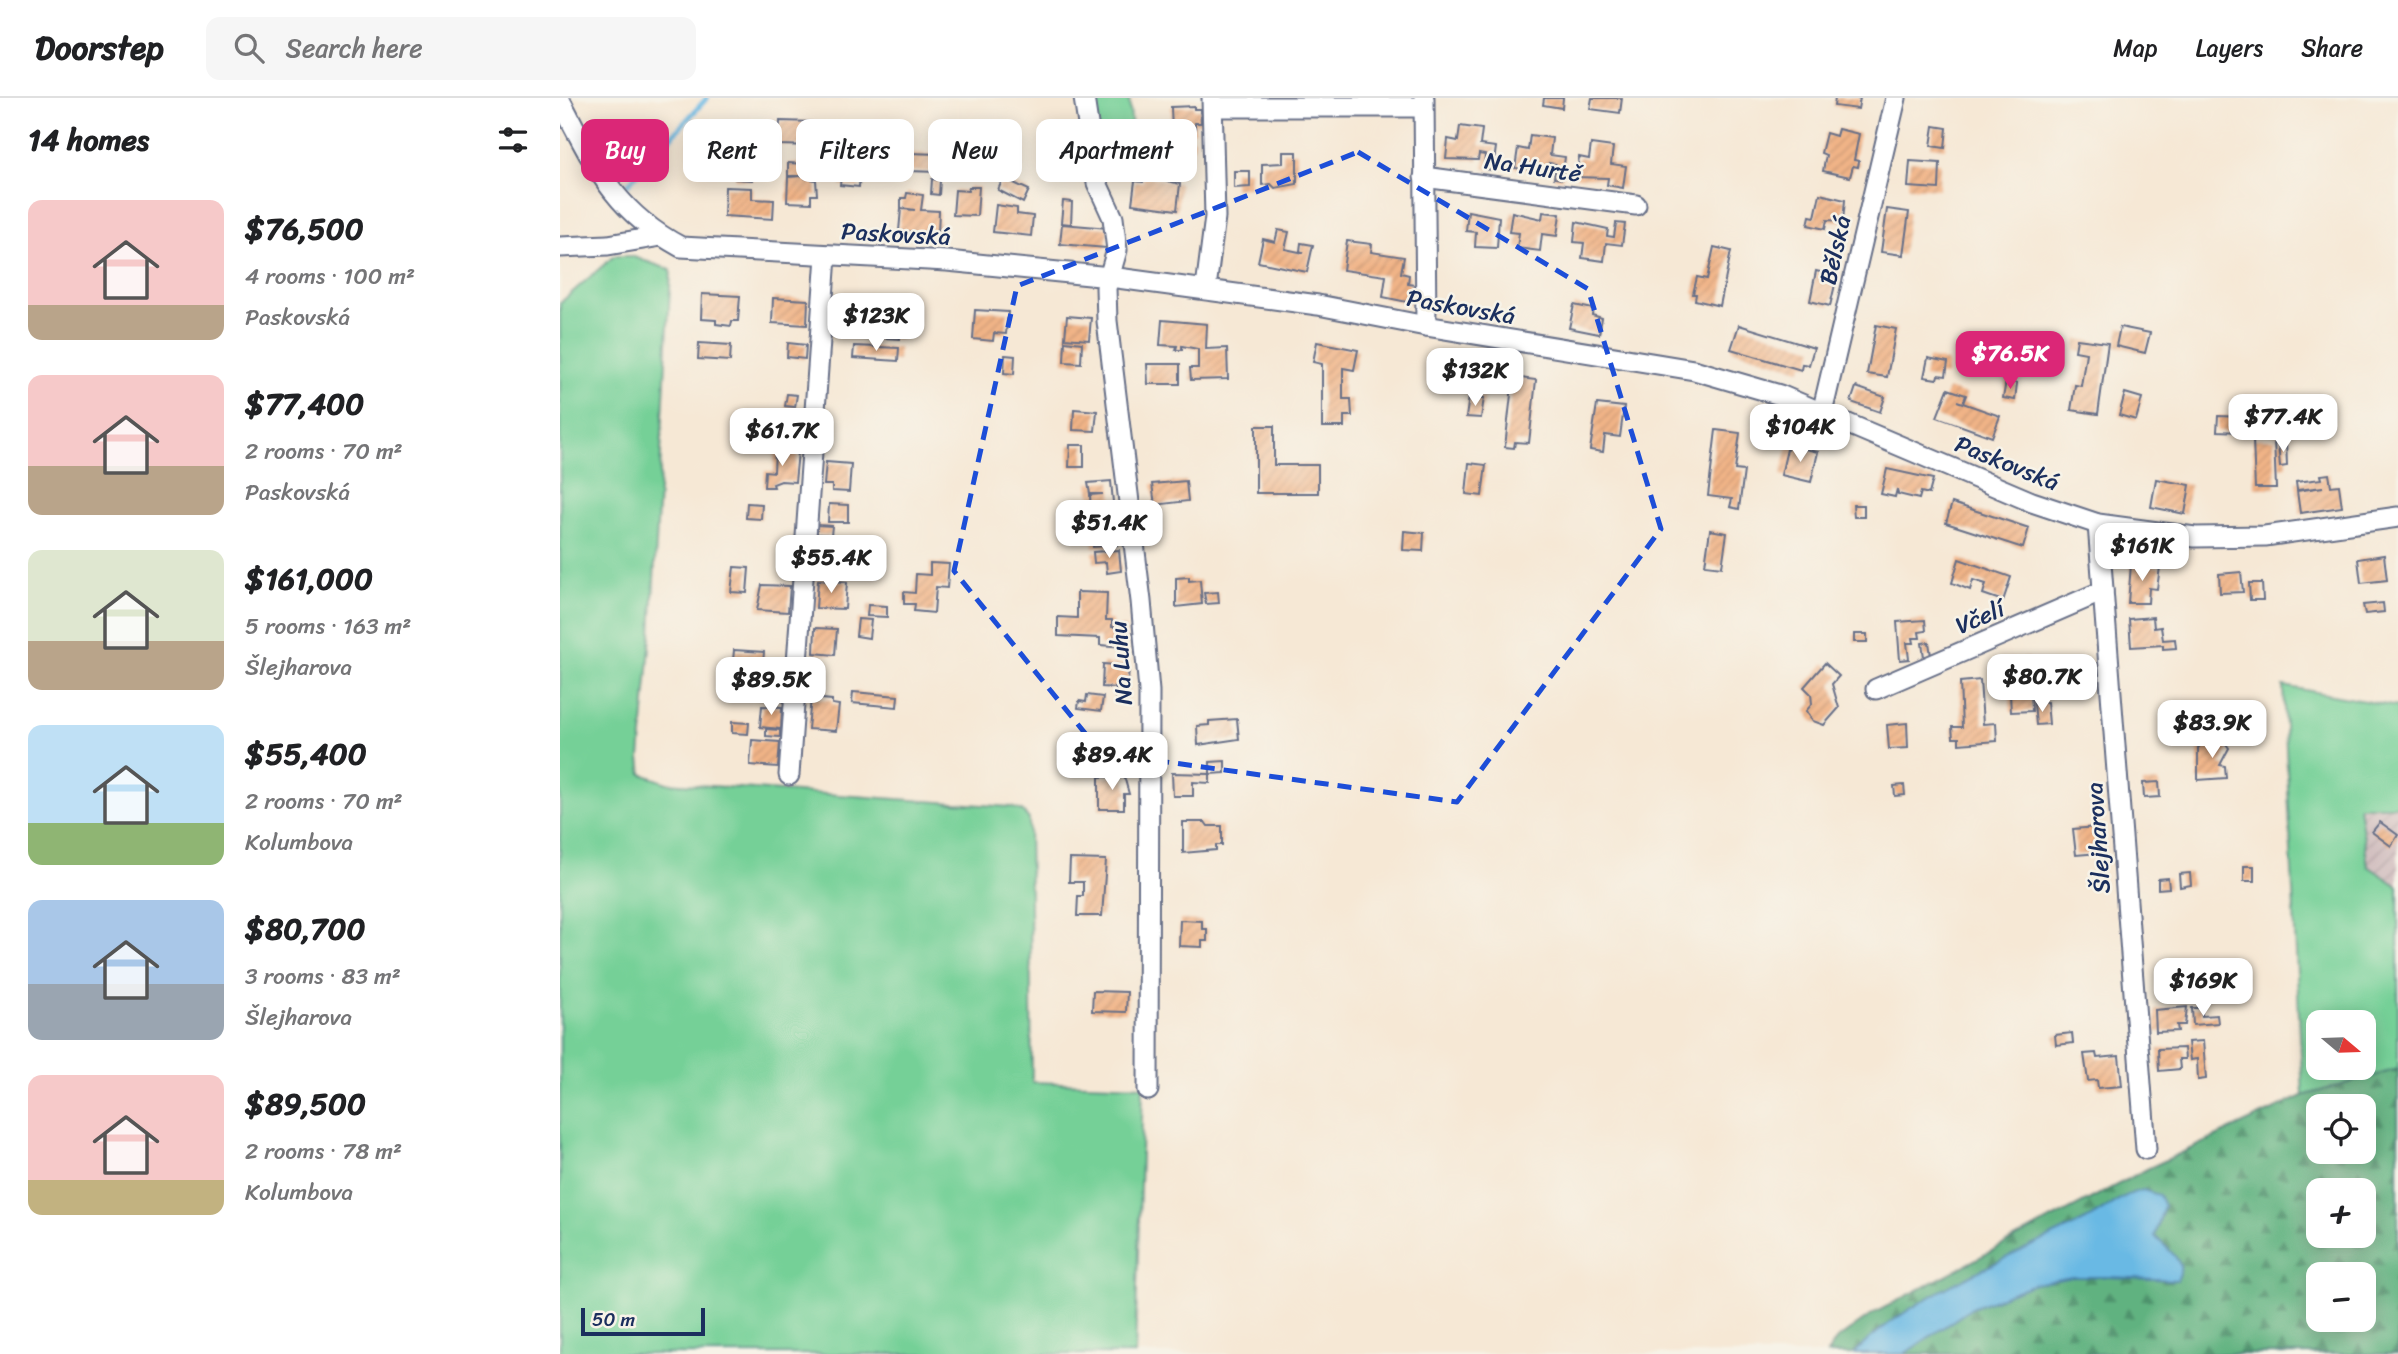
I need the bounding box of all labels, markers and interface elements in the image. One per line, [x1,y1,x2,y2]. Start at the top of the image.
search box [206,17,696,80]
text: Doorstep [35,19,164,77]
text: Search here [286,25,423,71]
text: Map [2113,27,2158,69]
text: Layers [2196,27,2263,69]
text: Share [2301,27,2363,69]
icon: search [230,29,268,67]
text: 14 homes [28,113,149,167]
chip: Buy [581,119,669,182]
chip: Rent [683,119,782,182]
chip: Filters [796,119,914,182]
chip: New [928,119,1022,182]
chip: Apartment [1036,119,1197,182]
icon: filters [494,121,532,159]
street label: Na Hurtě [1482,139,1586,195]
text: $76,500 [245,202,364,256]
street label: Paskovská [840,210,952,258]
street label: Bělská [1807,211,1863,289]
icon: home [84,228,168,312]
text: 4 rooms · 100 m² [245,256,415,297]
street label: Paskovská [1403,277,1519,337]
pin: $123K [827,294,925,353]
text: $123K [843,295,909,336]
text: Paskovská [245,297,350,338]
pin: $76.5K [1953,331,2067,391]
text: $76.5K [1972,333,2048,374]
pin: $132K [1426,348,1524,408]
text: $132K [1442,350,1508,391]
text: $77,400 [245,377,364,431]
pin: $77.4K [2226,394,2340,454]
text: $77.4K [2244,396,2322,437]
icon: home [84,403,168,487]
pin: $104K [1751,404,1849,464]
text: $104K [1766,406,1834,447]
pin: $61.7K [725,408,839,468]
text: $61.7K [746,410,818,451]
street label: Paskovská [1948,423,2066,503]
text: 2 rooms · 70 m² [245,431,403,472]
text: Paskovská [245,472,350,513]
pin: $51.4K [1052,500,1166,560]
text: $51.4K [1072,502,1146,543]
pin: $161K [2093,524,2191,583]
text: $161K [2111,525,2173,566]
pin: $55.4K [774,536,888,595]
text: $55.4K [792,537,870,578]
text: $161,000 [245,552,373,606]
icon: home [84,578,168,662]
street label: Včelí [1949,587,2014,646]
text: 5 rooms · 163 m² [245,606,411,647]
street label: Na Luhu [1097,619,1145,707]
text: Šlejharova [245,647,352,688]
pin: $80.7K [1985,654,2099,714]
text: $80.7K [2003,656,2081,697]
pin: $89.5K [714,658,828,717]
text: $89.5K [732,659,810,700]
pin: $83.9K [2155,700,2269,760]
text: $83.9K [2173,702,2251,743]
text: $55,400 [245,727,367,781]
pin: $89.4K [1055,732,1169,792]
text: $89.4K [1073,734,1151,775]
icon: home [84,753,168,837]
text: 2 rooms · 70 m² [245,781,403,822]
street label: Šlejharova [2073,781,2123,895]
text: Kolumbova [245,822,353,863]
text: $80,700 [245,902,365,956]
icon: home [84,928,168,1012]
text: 3 rooms · 83 m² [245,956,401,997]
pin: $169K [2154,958,2252,1018]
text: $169K [2170,960,2236,1001]
text: Šlejharova [245,997,352,1038]
north arrow [2306,1010,2376,1080]
map controls [2306,1010,2376,1332]
text: $89,500 [245,1077,366,1131]
button: locate [2306,1094,2376,1164]
icon: home [84,1103,168,1187]
text: 2 rooms · 78 m² [245,1131,402,1172]
text: Kolumbova [245,1172,353,1213]
button: + [2306,1178,2376,1248]
button: − [2306,1262,2376,1332]
text: 50 m [592,1303,635,1336]
scale bar [581,1305,705,1337]

